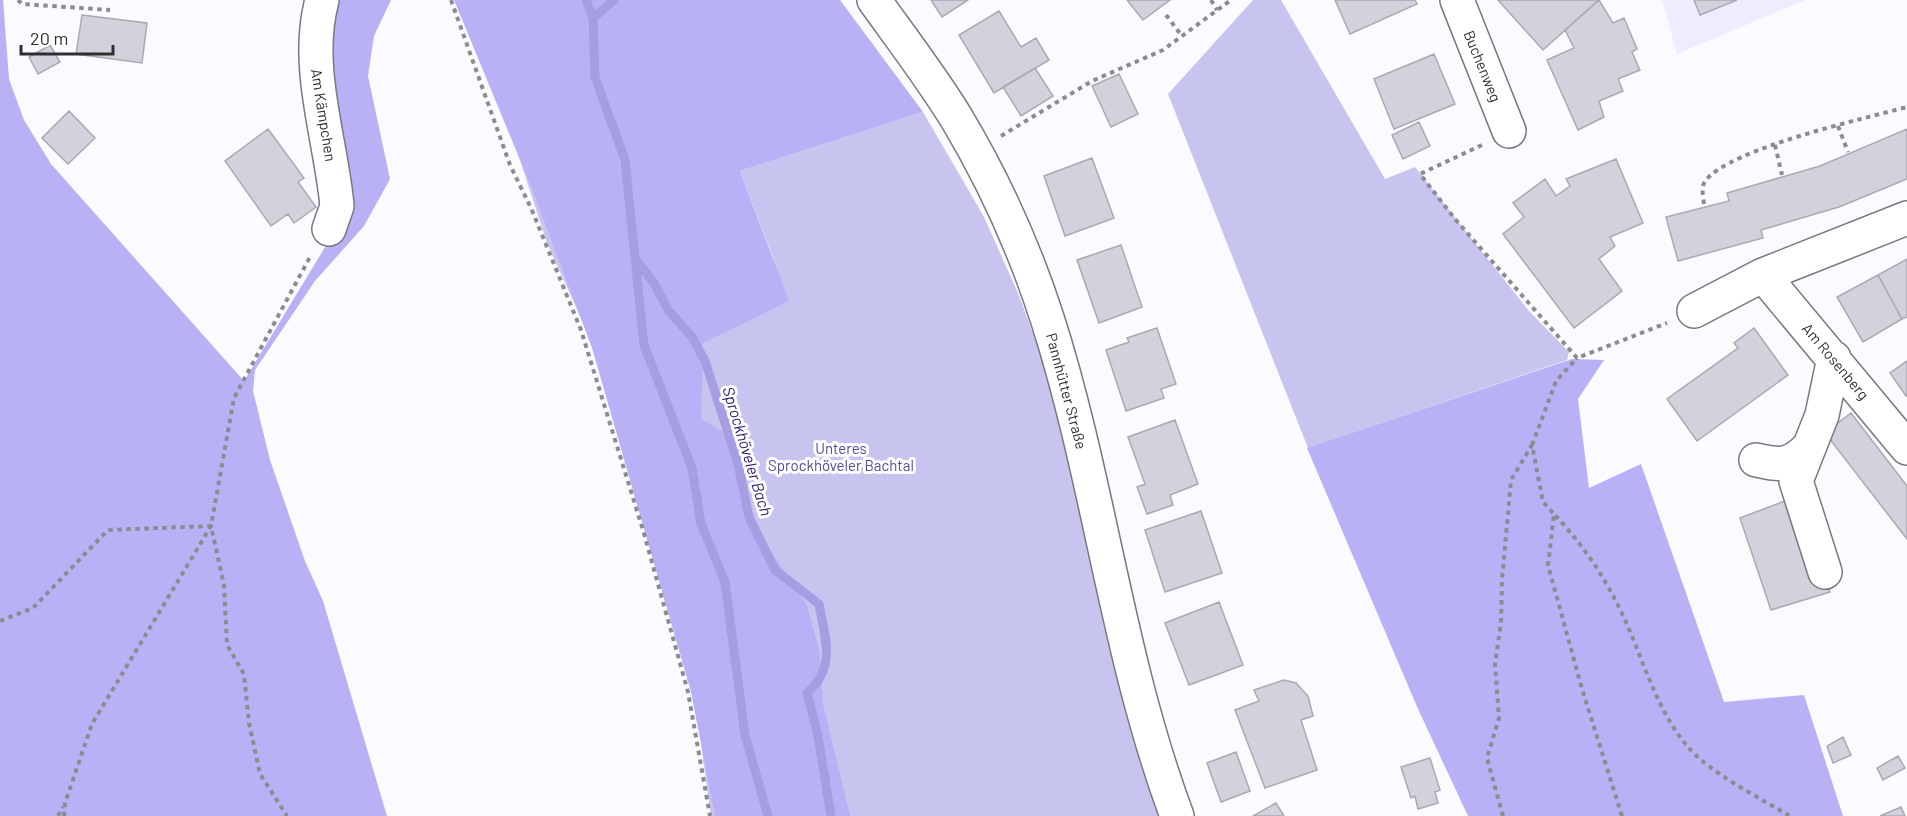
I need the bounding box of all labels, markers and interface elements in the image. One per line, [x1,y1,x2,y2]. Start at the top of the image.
scale bar [21,18,112,56]
text: 20 m [30,27,68,49]
street label: Buchenweg [1461,28,1505,104]
street label: Am Kämpchen [308,67,340,163]
street label: Am Rosenberg [1799,319,1873,403]
street label: Pannhütter Straße [1043,331,1091,451]
water label: Sprockhöveler Bach [719,384,777,518]
park label: Unteres Sprockhöveler Bachtal [768,439,914,474]

